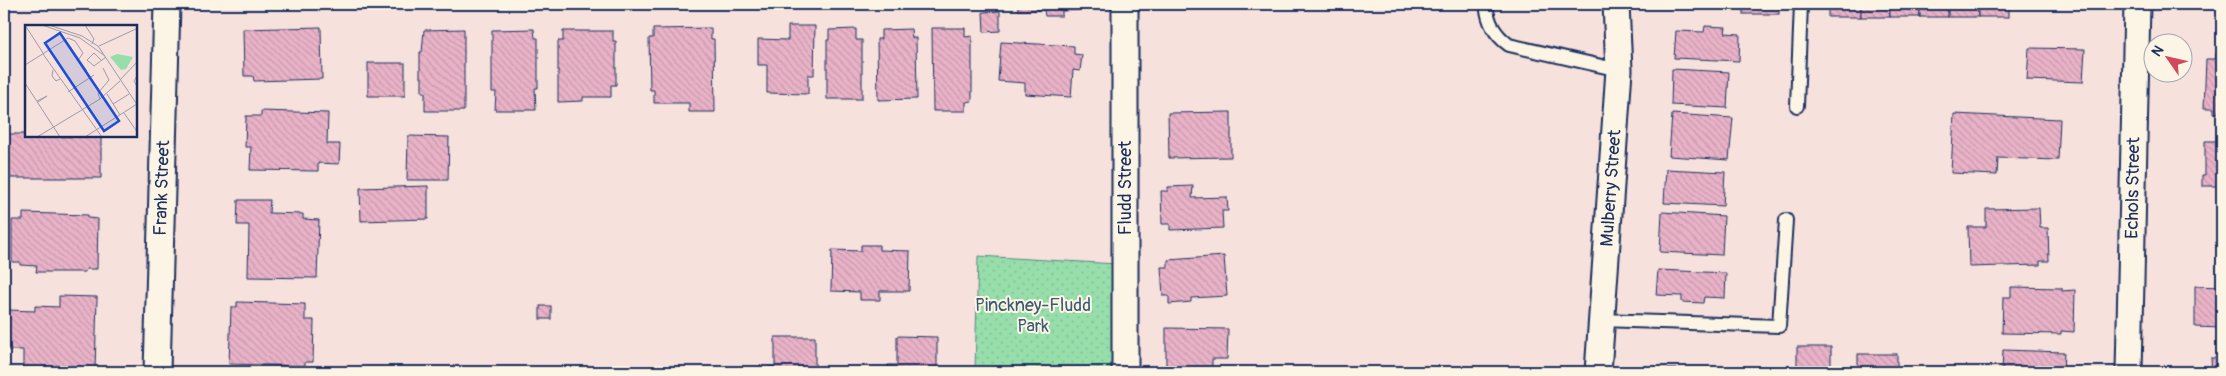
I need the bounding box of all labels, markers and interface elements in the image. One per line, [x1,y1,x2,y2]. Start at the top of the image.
inset map [25,25,138,138]
north arrow [2144,32,2194,82]
text: N [2148,42,2167,60]
street label: Mulberry Street [1595,128,1627,247]
street label: Echols Street [2121,136,2145,239]
street label: Frank Street [149,139,175,236]
street label: Fludd Street [1114,140,1137,235]
park label: Pinckney-Fludd Park [975,294,1091,338]

